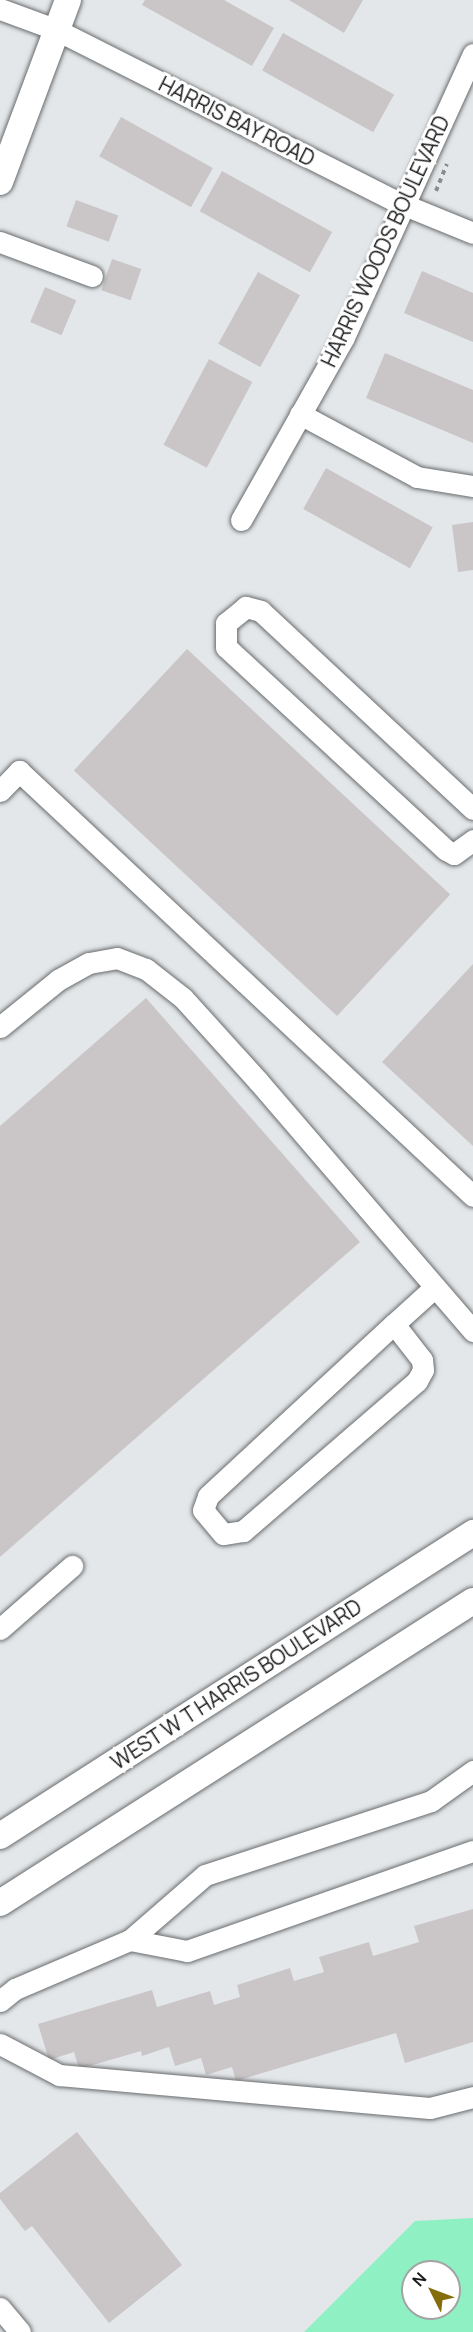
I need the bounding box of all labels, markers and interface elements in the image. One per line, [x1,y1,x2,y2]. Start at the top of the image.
street label: HARRIS BAY ROAD [154,71,320,171]
street label: HARRIS WOODS BOULEVARD [316,111,454,371]
street label: WEST W T HARRIS BOULEVARD [105,1593,367,1775]
north arrow [401,2260,461,2320]
text: N [407,2268,431,2291]

